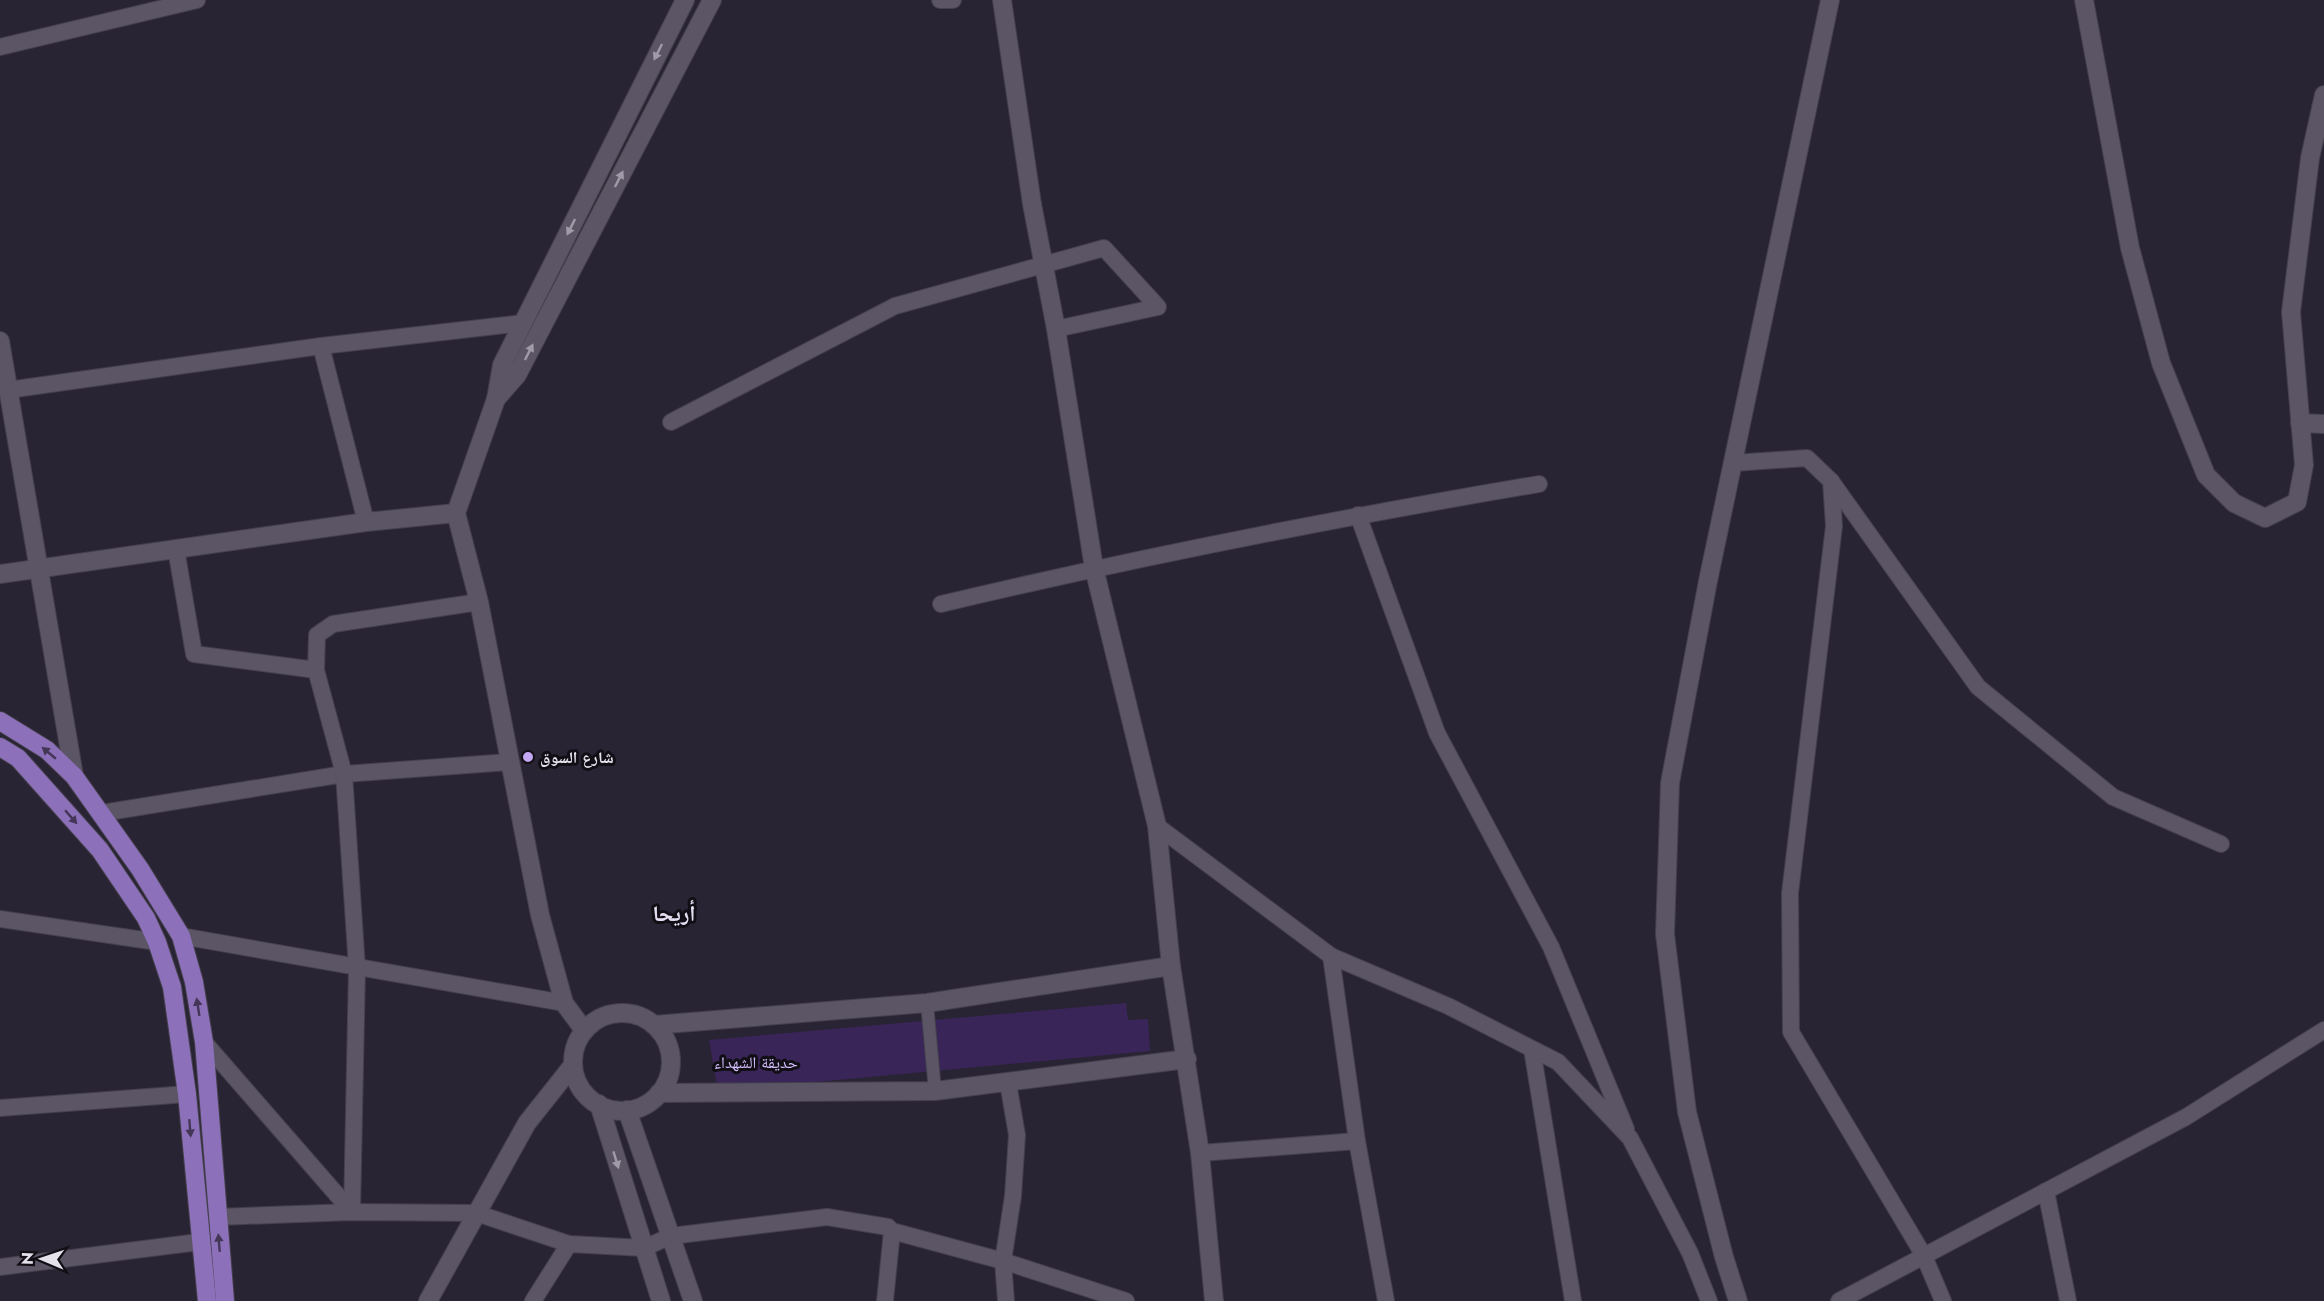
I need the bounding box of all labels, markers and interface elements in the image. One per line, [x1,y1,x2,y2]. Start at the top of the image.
one-way arrow [654,44,663,61]
one-way arrow [614,170,624,188]
one-way arrow [566,218,576,235]
one-way arrow [524,343,534,360]
one-way arrow [41,746,57,759]
place label: شارع السوق [540,746,614,769]
marker: شارع السوق [521,750,535,764]
one-way arrow [64,809,77,824]
district label: أريحا [653,897,695,929]
one-way arrow [193,997,202,1016]
park label: حديقة الشهداء [714,1051,798,1074]
one-way arrow [185,1119,195,1138]
one-way arrow [612,1151,621,1169]
north arrow [12,1229,72,1289]
one-way arrow [214,1233,224,1252]
text: N [16,1252,39,1265]

